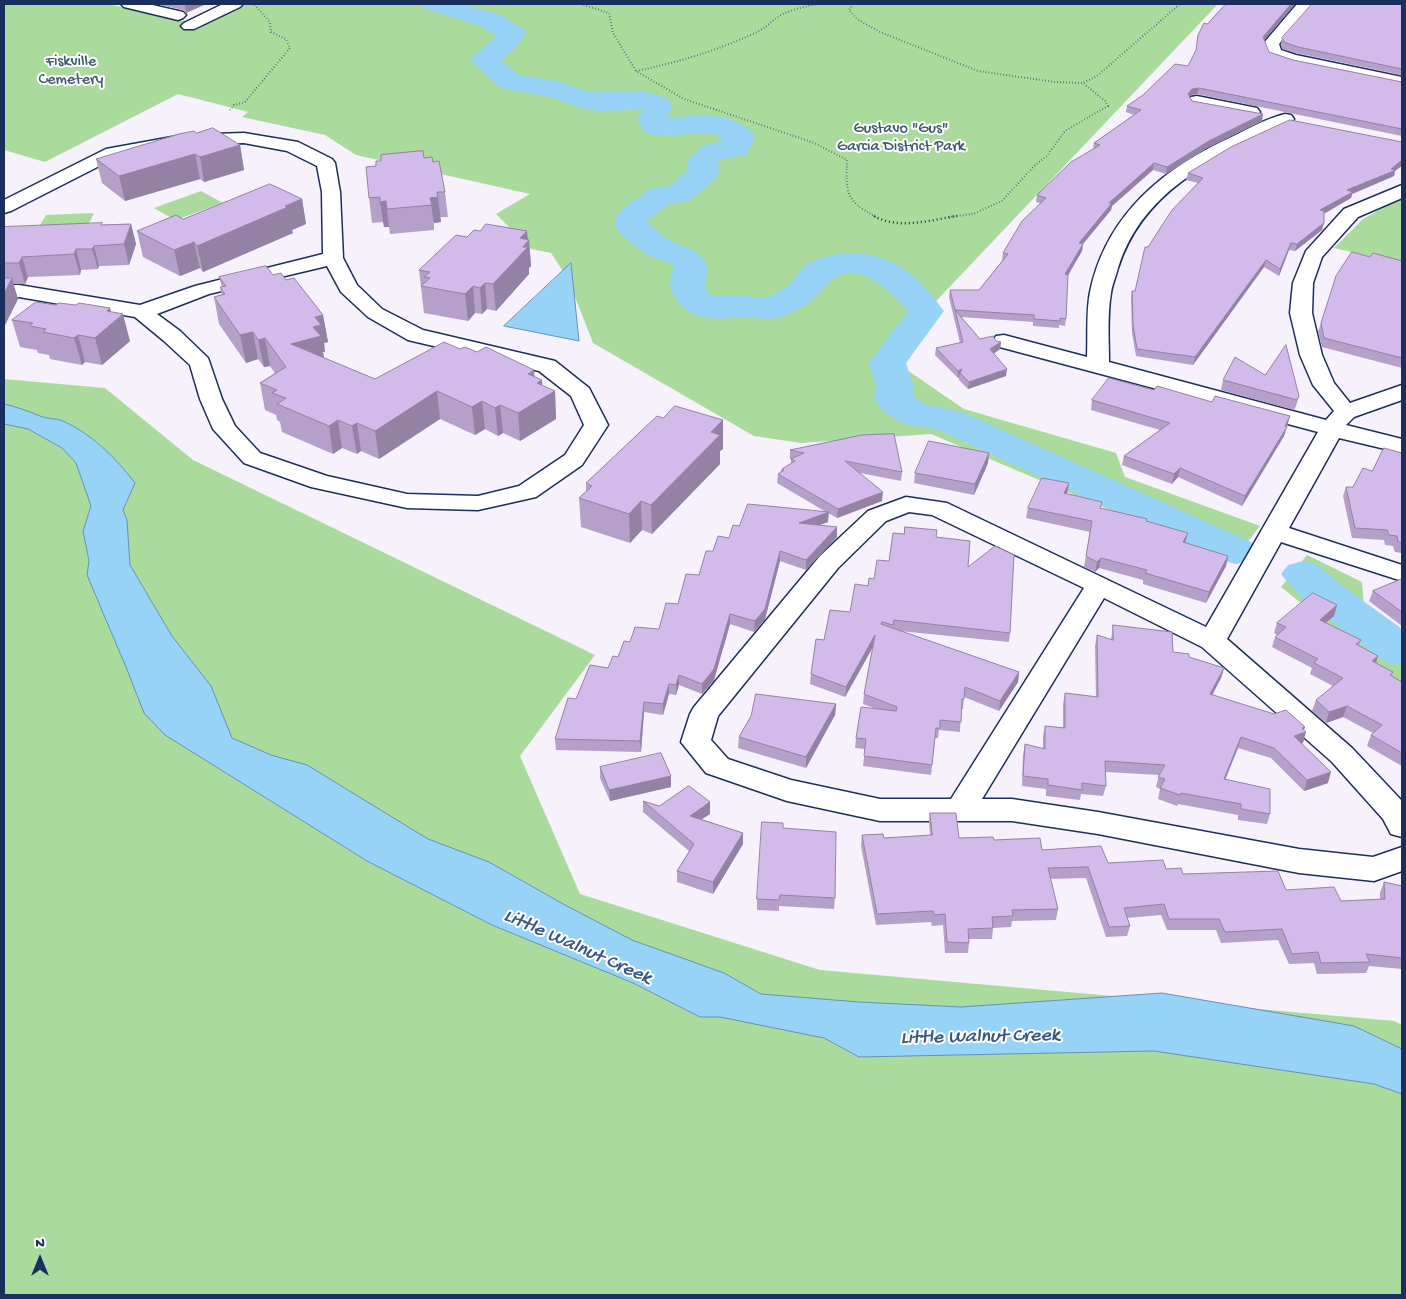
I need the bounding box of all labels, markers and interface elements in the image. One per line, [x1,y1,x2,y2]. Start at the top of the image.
park label: Fiskville Cemetery [39,53,103,91]
park label: Gustavo "Gus" Garcia District Park [837,120,965,158]
water label: Little Walnut Creek [499,905,655,991]
water label: Little Walnut Creek [900,1025,1060,1051]
north arrow [15,1234,65,1284]
text: N [35,1235,45,1252]

